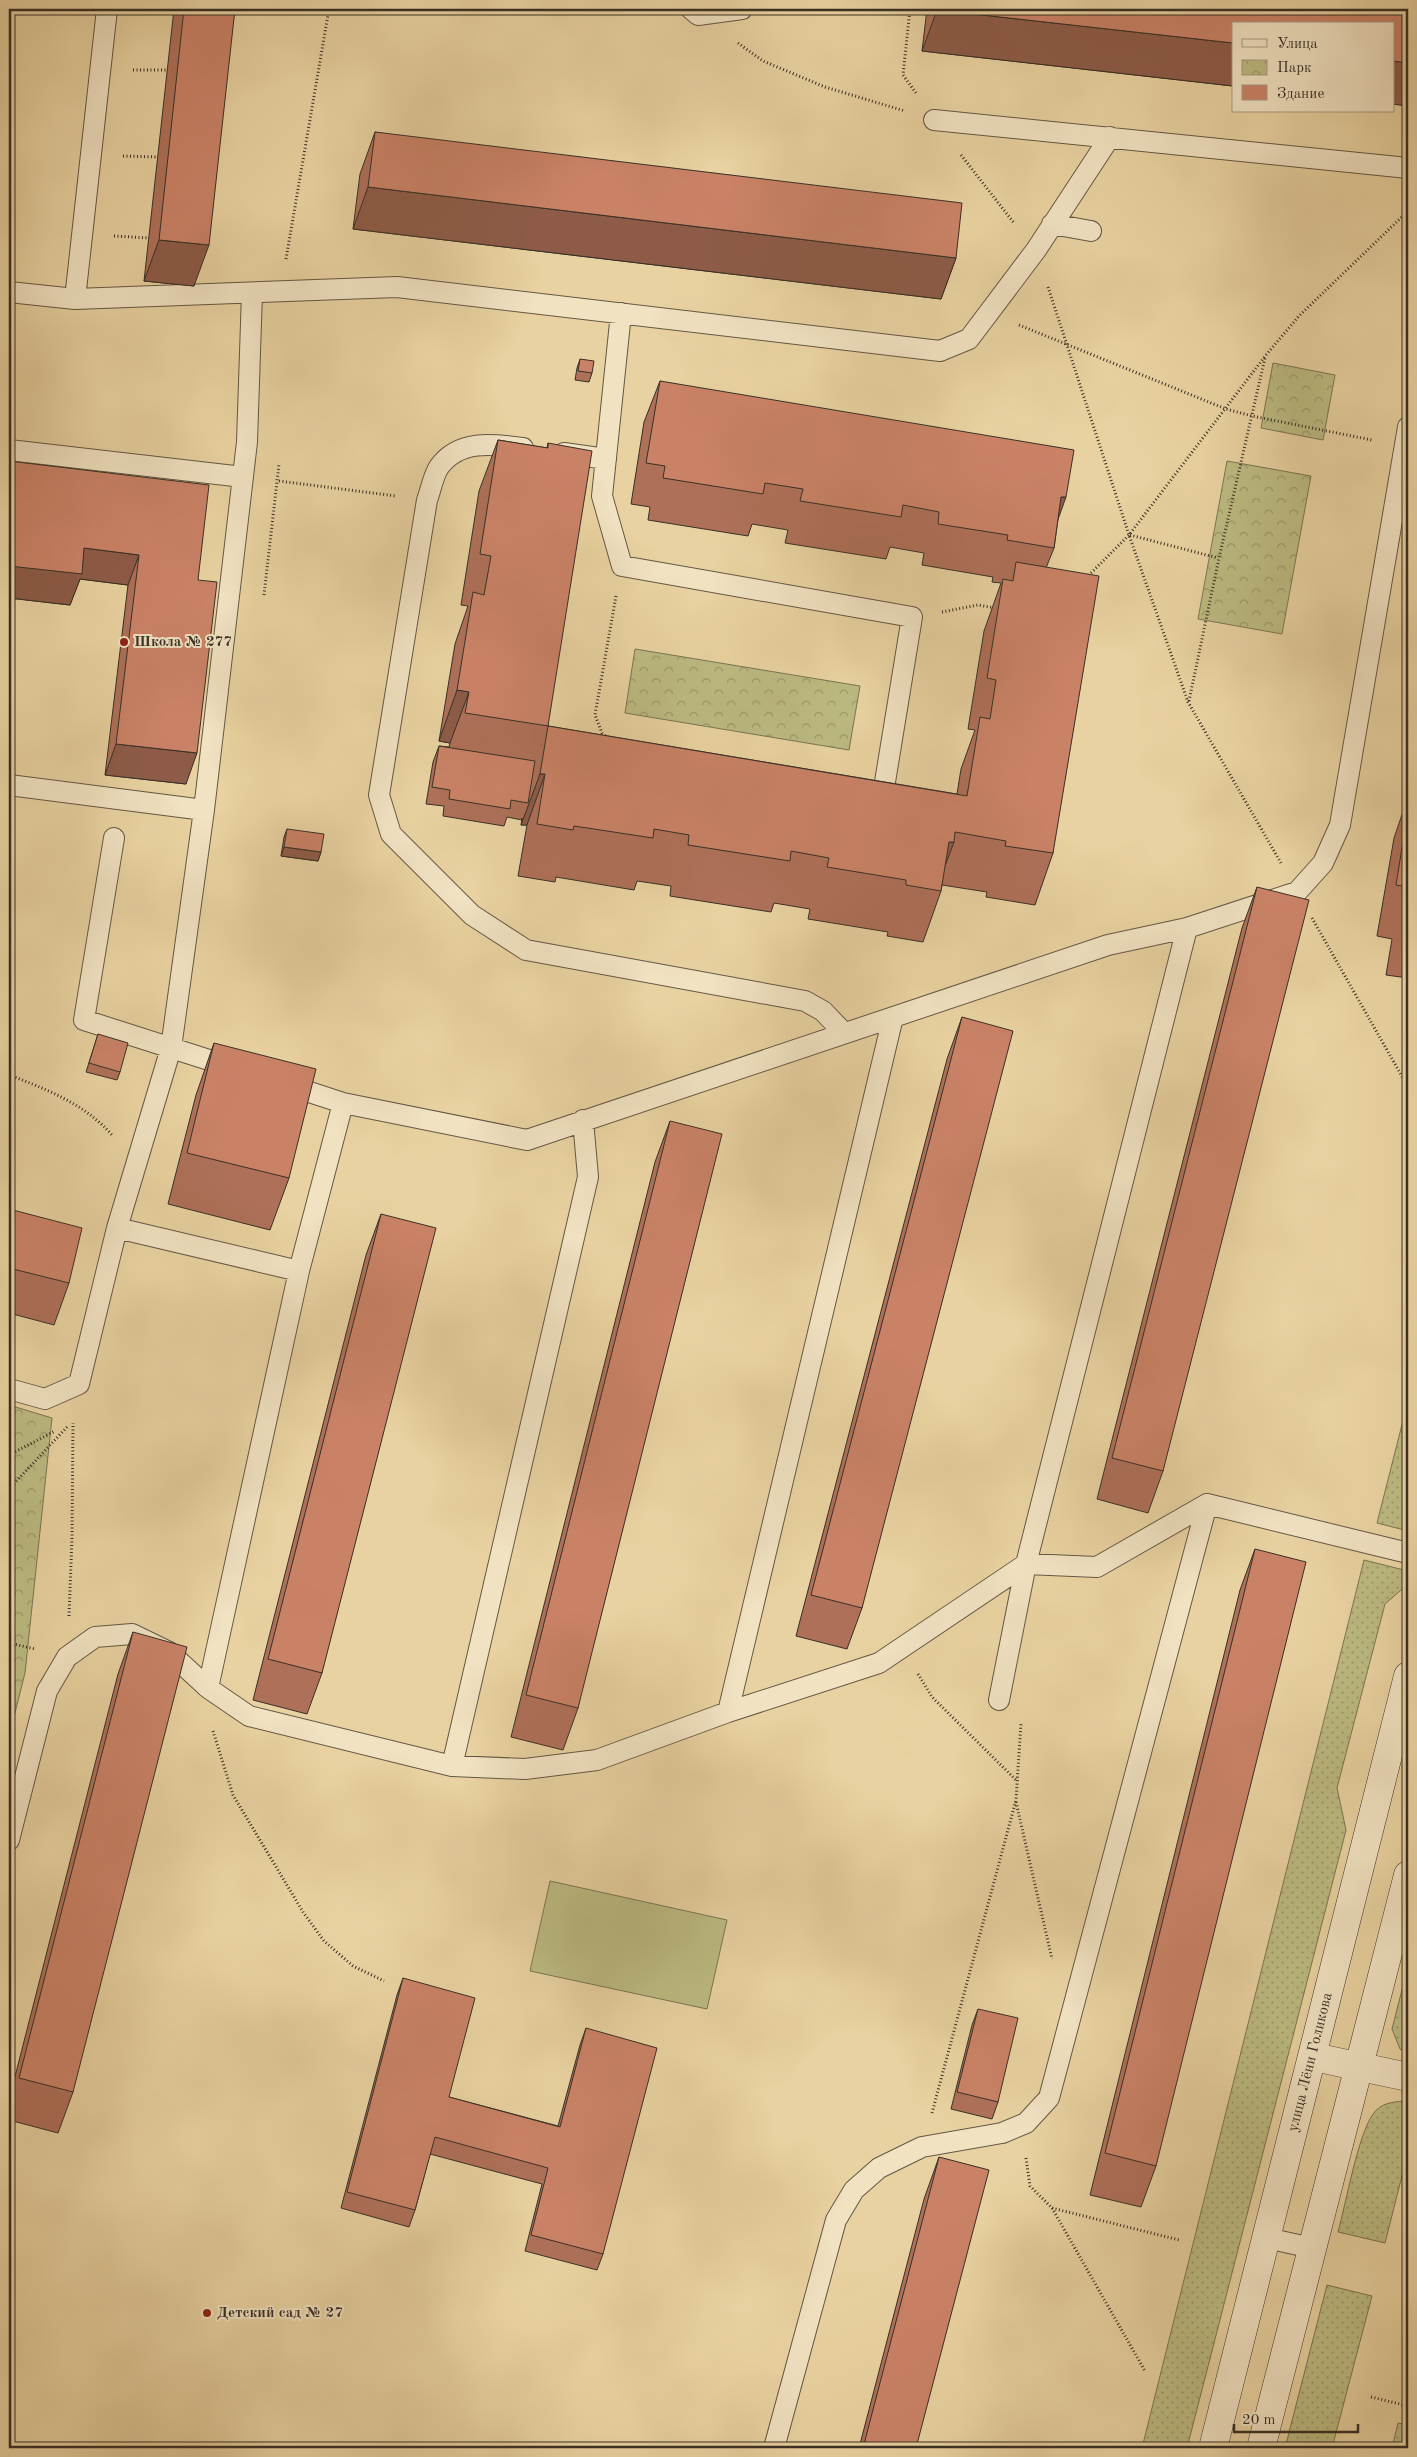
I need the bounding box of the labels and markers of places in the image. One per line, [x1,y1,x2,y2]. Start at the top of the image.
place label: Школа № 277 [134,635,232,650]
marker: Школа № 277 [118,636,130,648]
place label: Детский сад № 27 [217,2306,343,2321]
marker: Детский сад № 27 [201,2307,213,2319]

